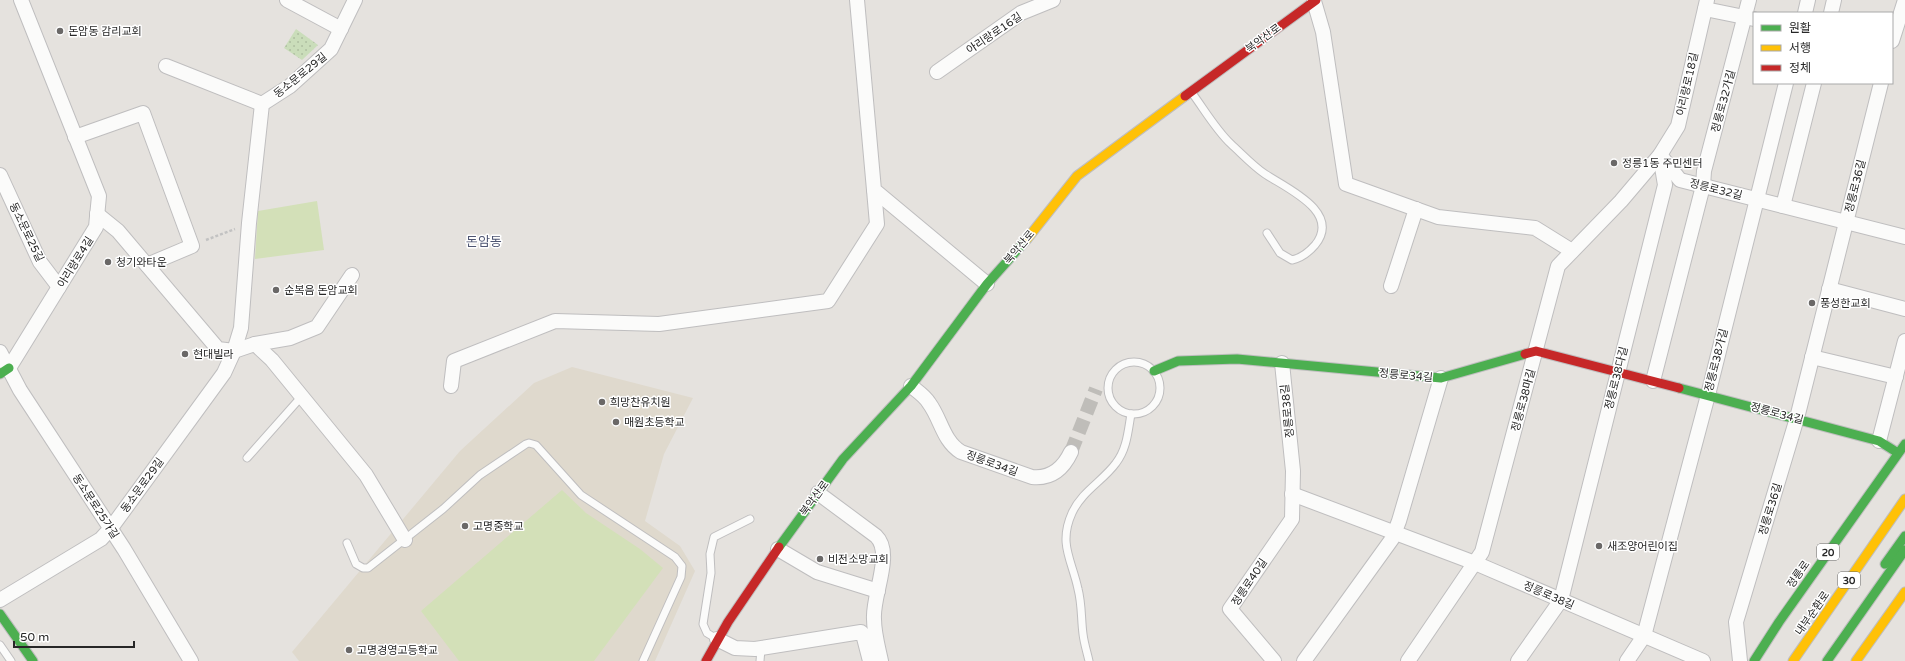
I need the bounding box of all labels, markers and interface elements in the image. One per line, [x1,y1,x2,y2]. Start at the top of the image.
street label: 아리랑로16길 [964,10,1025,57]
legend [1753,12,1893,84]
street label: 북악산로 [1243,21,1283,56]
text: 원활 [1789,21,1811,35]
place label: 돈암동 감리교회 [68,25,142,38]
marker: 돈암동 감리교회 [55,26,65,36]
text: 서행 [1789,41,1811,55]
street label: 동소문로29길 [271,50,329,101]
street label: 아리랑로18길 [1674,51,1701,117]
text: 정체 [1789,61,1811,75]
street label: 정릉로32가길 [1709,68,1738,134]
place label: 정릉1동 주민센터 [1622,157,1703,170]
marker: 정릉1동 주민센터 [1609,158,1619,168]
street label: 정릉로36길 [1843,158,1868,214]
street label: 정릉로32길 [1688,177,1744,202]
street label: 동소문로25길 [7,200,47,264]
street label: 북악산로 [1001,228,1037,267]
street label: 아리랑로4길 [55,234,96,290]
district label: 돈암동 [466,234,502,250]
place label: 청기와타운 [116,256,167,269]
marker: 청기와타운 [103,257,113,267]
place label: 순복음 돈암교회 [284,284,358,297]
marker: 순복음 돈암교회 [271,285,281,295]
place label: 풍성한교회 [1820,297,1871,310]
marker: 풍성한교회 [1807,298,1817,308]
street label: 정릉로38가길 [1702,327,1731,393]
street label: 정릉로38다길 [1602,345,1631,411]
place label: 현대빌라 [193,348,233,361]
marker: 현대빌라 [180,349,190,359]
street label: 정릉로34길 [1378,367,1434,384]
street label: 정릉로38마길 [1509,367,1538,433]
street label: 정릉로38길 [1278,383,1297,439]
place label: 희망찬유치원 [610,396,671,409]
marker: 희망찬유치원 [597,397,607,407]
street label: 정릉로34길 [1749,400,1805,427]
place label: 매원초등학교 [624,416,685,429]
marker: 매원초등학교 [611,417,621,427]
street label: 정릉로34길 [964,448,1020,479]
street label: 동소문로29길 [118,455,167,515]
street label: 동소문로25가길 [70,471,121,541]
street label: 북악산로 [797,478,832,518]
street label: 정릉로36길 [1756,481,1785,537]
place label: 고명중학교 [473,520,524,533]
marker: 고명중학교 [460,521,470,531]
place label: 새조양어린이집 [1607,540,1678,553]
marker: 새조양어린이집 [1594,541,1604,551]
road number: 20 [1817,544,1839,560]
place label: 비전소망교회 [828,553,889,566]
marker: 비전소망교회 [815,554,825,564]
street label: 정릉로40길 [1229,556,1270,608]
street label: 정릉로 [1784,558,1812,590]
road number: 30 [1838,572,1860,588]
street label: 정릉로38길 [1521,579,1576,612]
street label: 내부순환로 [1793,589,1832,638]
scale bar [14,623,134,649]
text: 50 m [20,630,49,644]
place label: 고명경영고등학교 [357,644,438,657]
marker: 고명경영고등학교 [344,645,354,655]

